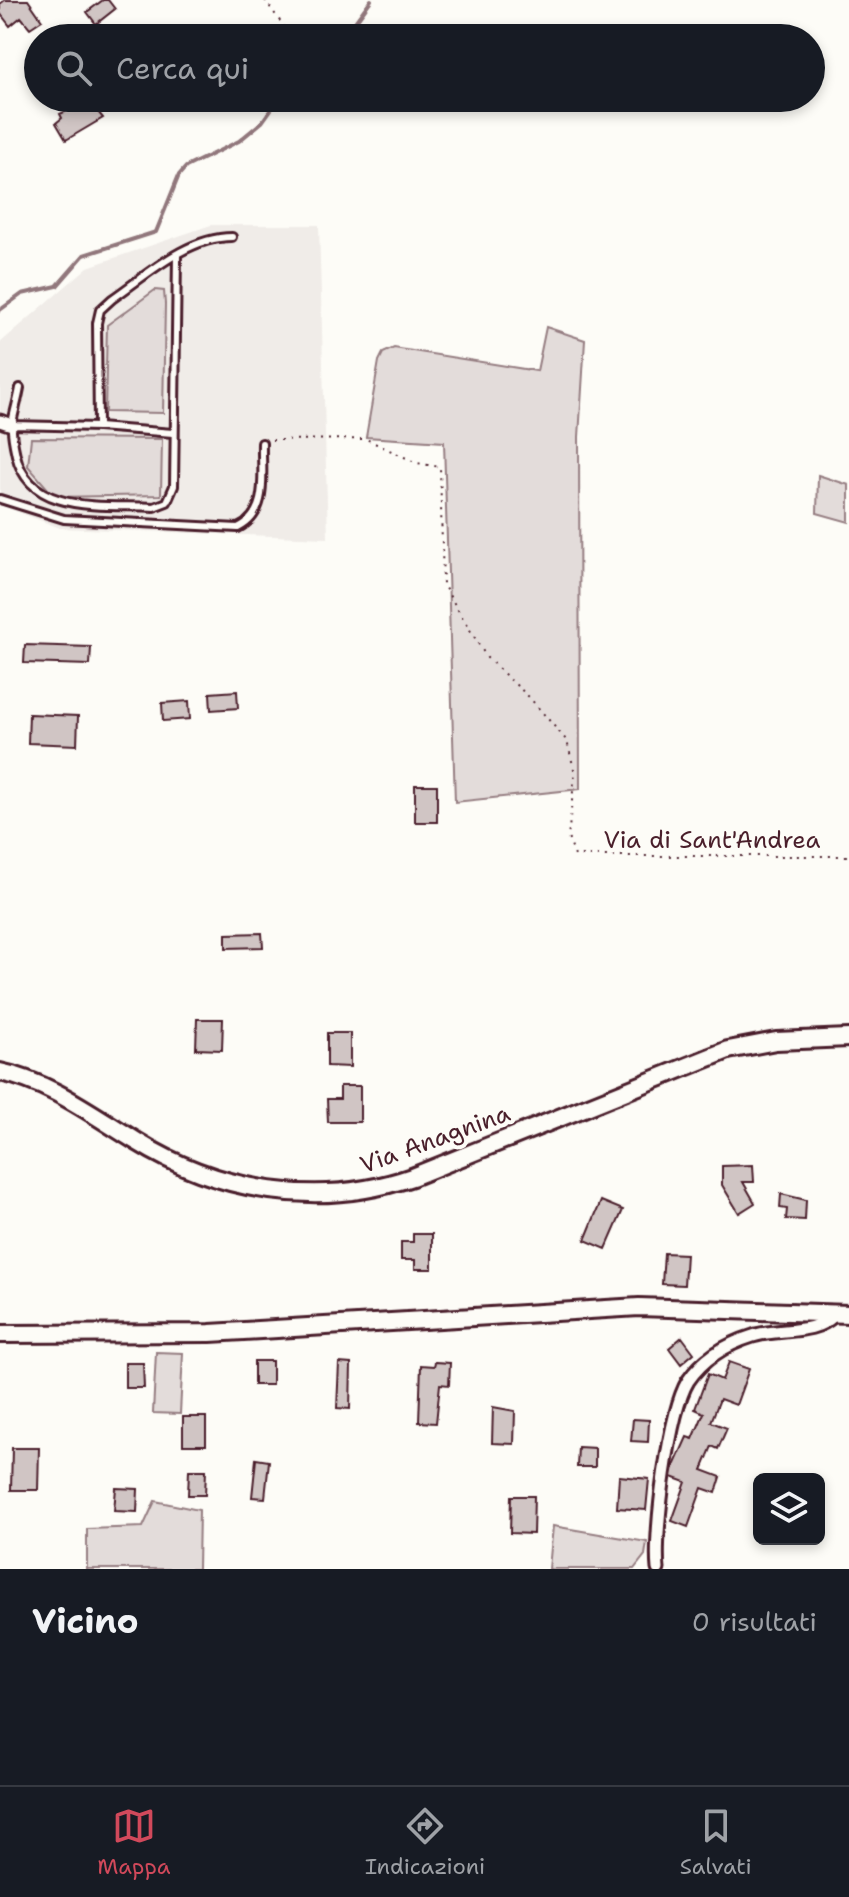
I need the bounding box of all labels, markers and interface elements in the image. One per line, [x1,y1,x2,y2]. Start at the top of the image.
search box [24,24,825,112]
icon: search [52,46,96,90]
text: Cerca qui [116,48,249,89]
street label: Via di Sant'Andrea [603,824,821,856]
street label: Via Anagnina [356,1097,514,1181]
map controls [753,1473,825,1545]
button: layers [753,1473,825,1545]
text: Vicino [32,1598,139,1644]
text: 0 risultati [692,1604,817,1639]
tab: Mappa [97,1804,170,1881]
tab: Indicazioni [365,1804,485,1881]
tab: Salvati [680,1804,752,1881]

